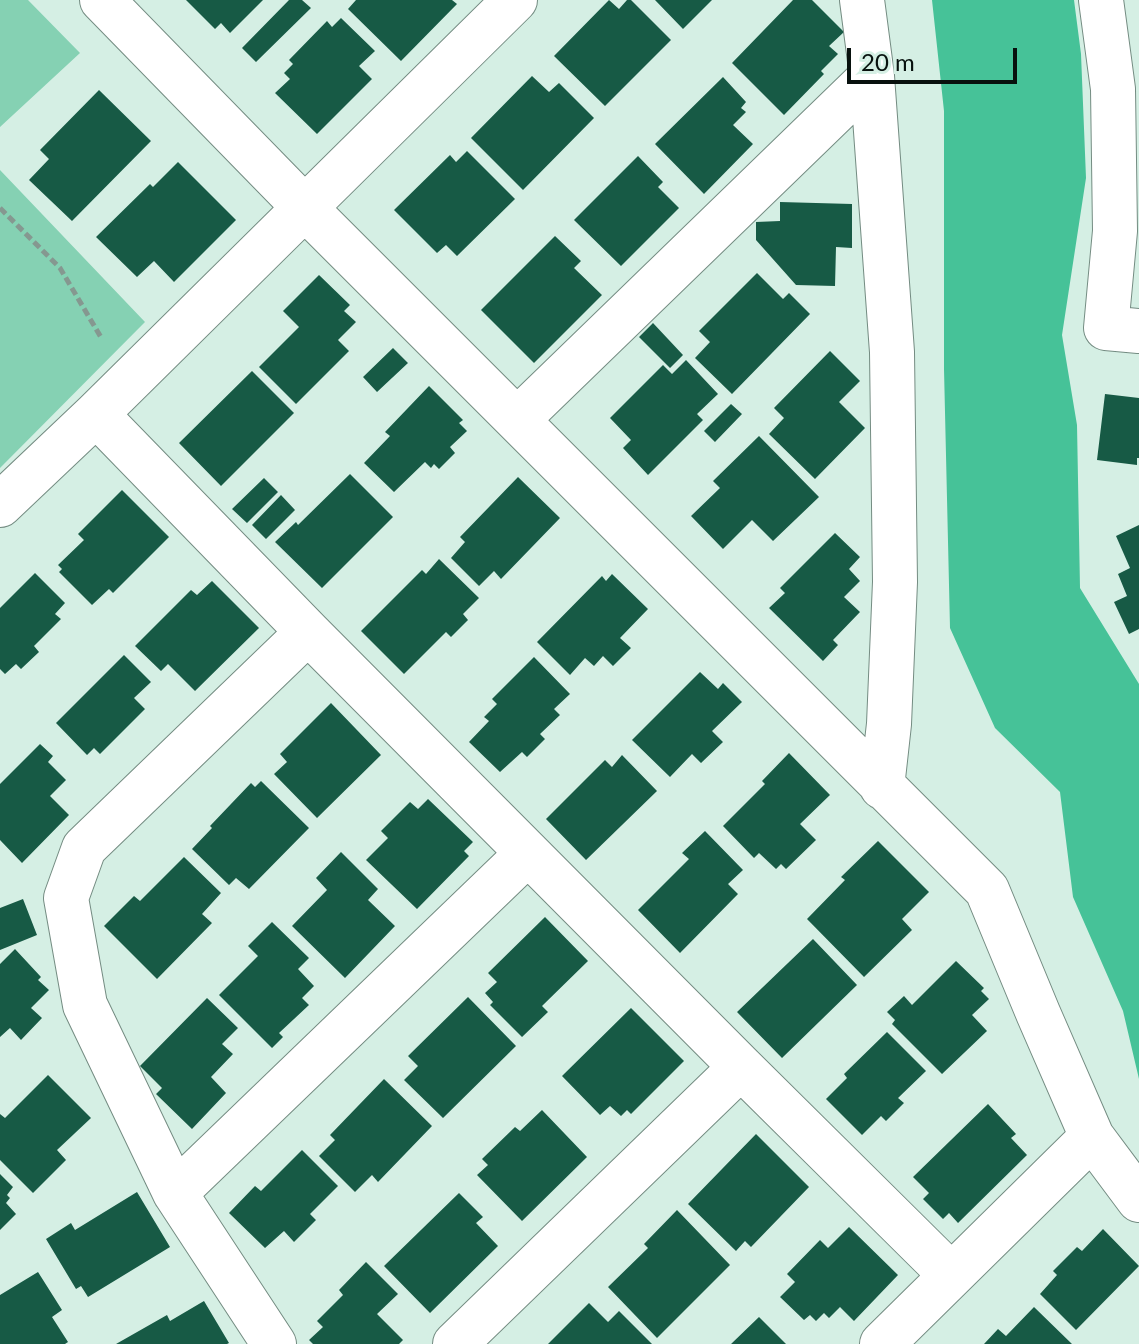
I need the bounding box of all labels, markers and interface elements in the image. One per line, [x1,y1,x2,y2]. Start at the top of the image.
scale bar [851,32,1021,82]
text: 20 m [861,47,915,76]

